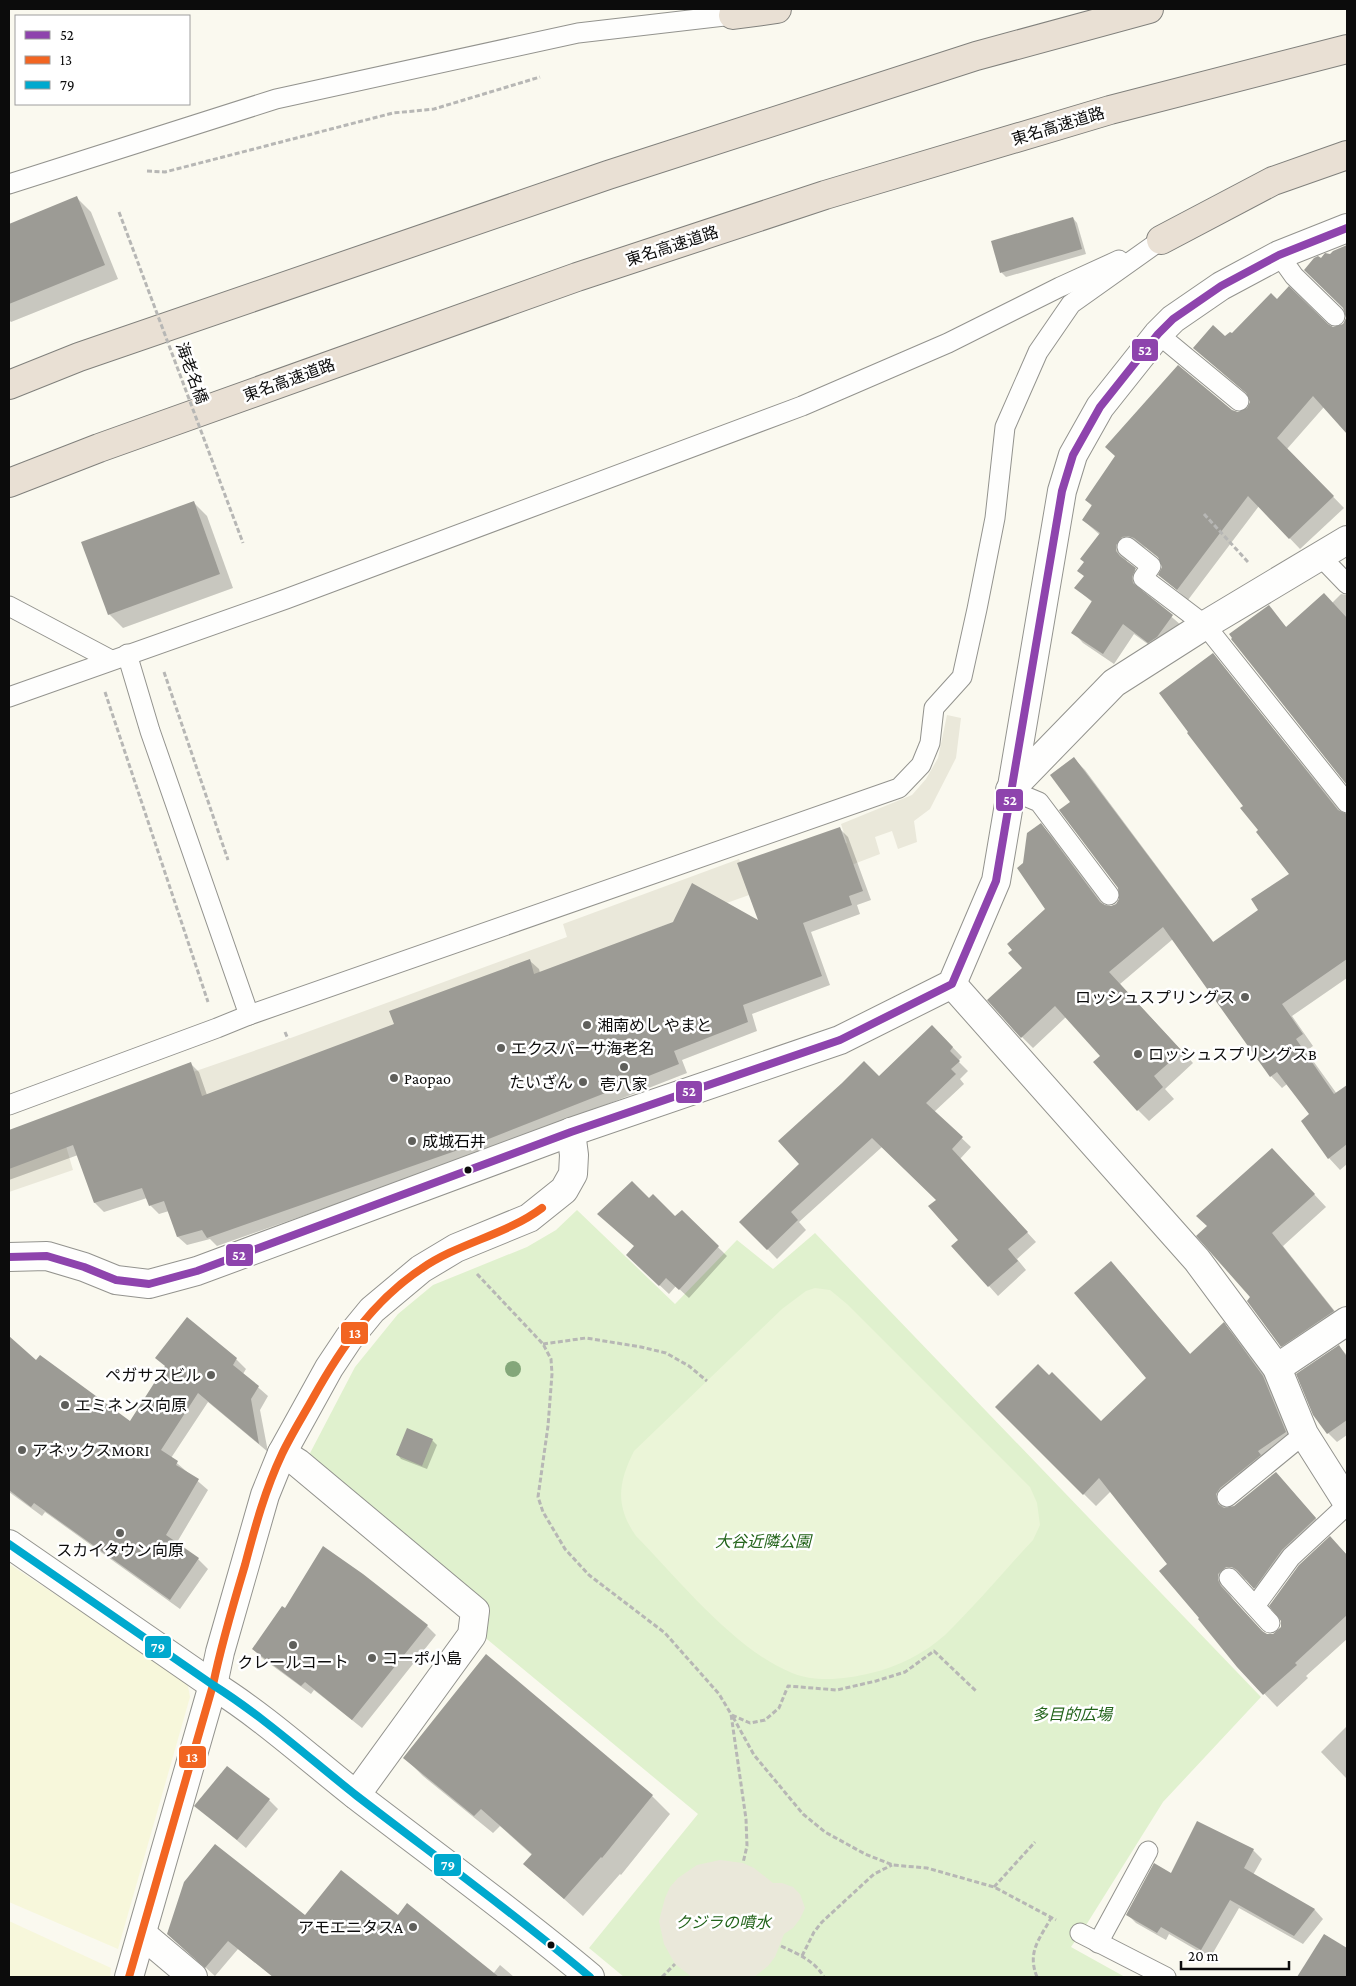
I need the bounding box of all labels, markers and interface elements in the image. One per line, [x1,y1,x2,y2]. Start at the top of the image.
legend [15,15,190,105]
text: 52 [60,27,74,43]
text: 13 [60,52,72,68]
text: 79 [60,77,75,93]
street label: 東名高速道路 [1010,104,1106,148]
street label: 東名高速道路 [624,223,720,269]
line badge: 52 [1131,338,1159,362]
street label: 海老名橋 [173,340,211,406]
text: 52 [1138,342,1152,358]
street label: 東名高速道路 [241,356,337,404]
line badge: 52 [995,788,1024,812]
text: 52 [1003,792,1017,808]
place label: ロッシュスプリングス [1075,989,1235,1006]
marker: ロッシュスプリングス [1239,991,1251,1003]
place label: 湘南めし やまと [597,1017,712,1034]
marker: 湘南めし やまと [581,1019,593,1031]
place label: エクスパーサ海老名 [511,1040,654,1057]
marker: エクスパーサ海老名 [495,1042,507,1054]
place label: ロッシュスプリングスB [1148,1046,1317,1063]
marker: ロッシュスプリングスB [1132,1048,1144,1060]
marker: 壱八家 [618,1061,630,1073]
place label: Paopao [404,1070,451,1088]
marker: Paopao [388,1072,400,1084]
place label: たいざん [509,1074,573,1091]
marker: たいざん [577,1076,589,1088]
place label: 壱八家 [600,1076,648,1093]
line badge: 52 [675,1080,703,1104]
text: 52 [682,1083,696,1099]
place label: 成城石井 [422,1133,486,1150]
marker: 成城石井 [406,1135,418,1147]
unlabelled marker [463,1165,473,1175]
line badge: 52 [225,1243,254,1267]
text: 52 [232,1247,246,1263]
line badge: 13 [340,1321,369,1345]
text: 13 [349,1325,361,1341]
place label: ペガサスビル [105,1367,201,1384]
marker: ペガサスビル [205,1369,217,1381]
place label: エミネンス向原 [75,1397,187,1414]
marker: エミネンス向原 [59,1399,71,1411]
place label: アネックスMORI [32,1442,149,1459]
marker: アネックスMORI [16,1444,28,1456]
marker: スカイタウン向原 [114,1527,126,1539]
park label: 大谷近隣公園 [715,1533,813,1550]
place label: スカイタウン向原 [56,1542,184,1559]
line badge: 79 [144,1635,172,1659]
text: 79 [151,1639,165,1655]
marker: クレールコート [287,1639,299,1651]
place label: コーポ小島 [382,1650,462,1667]
marker: コーポ小島 [366,1652,378,1664]
place label: クレールコート [237,1654,349,1671]
park label: 多目的広場 [1032,1706,1114,1723]
line badge: 13 [178,1745,207,1769]
text: 13 [186,1749,198,1765]
line badge: 79 [433,1853,462,1877]
text: 79 [441,1857,455,1873]
park label: クジラの噴水 [675,1914,773,1931]
place label: アモエニタスA [298,1919,404,1936]
marker: アモエニタスA [407,1921,419,1933]
scale bar [1181,1938,1288,1970]
unlabelled marker [546,1940,556,1950]
text: 20 m [1188,1948,1219,1964]

